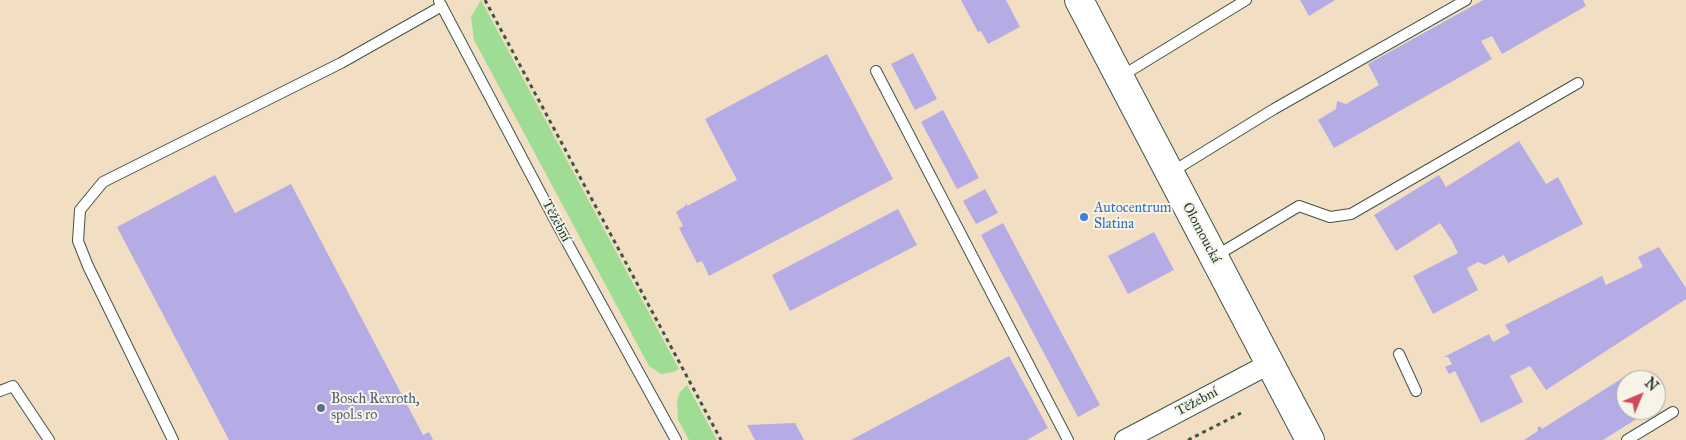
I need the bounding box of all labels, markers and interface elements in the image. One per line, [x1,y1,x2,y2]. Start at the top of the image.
street label: Těžební [538,197,574,245]
street label: Olomoucká [1178,200,1224,266]
place label: Autocentrum Slatina [1094,201,1172,233]
marker: Autocentrum Slatina [1078,211,1090,223]
north arrow [1616,370,1666,420]
text: N [1641,375,1661,395]
street label: Těžební [1173,384,1221,420]
place label: Bosch Rexroth, spol.s ro [331,392,420,424]
marker: Bosch Rexroth, spol.s ro [315,402,327,414]

